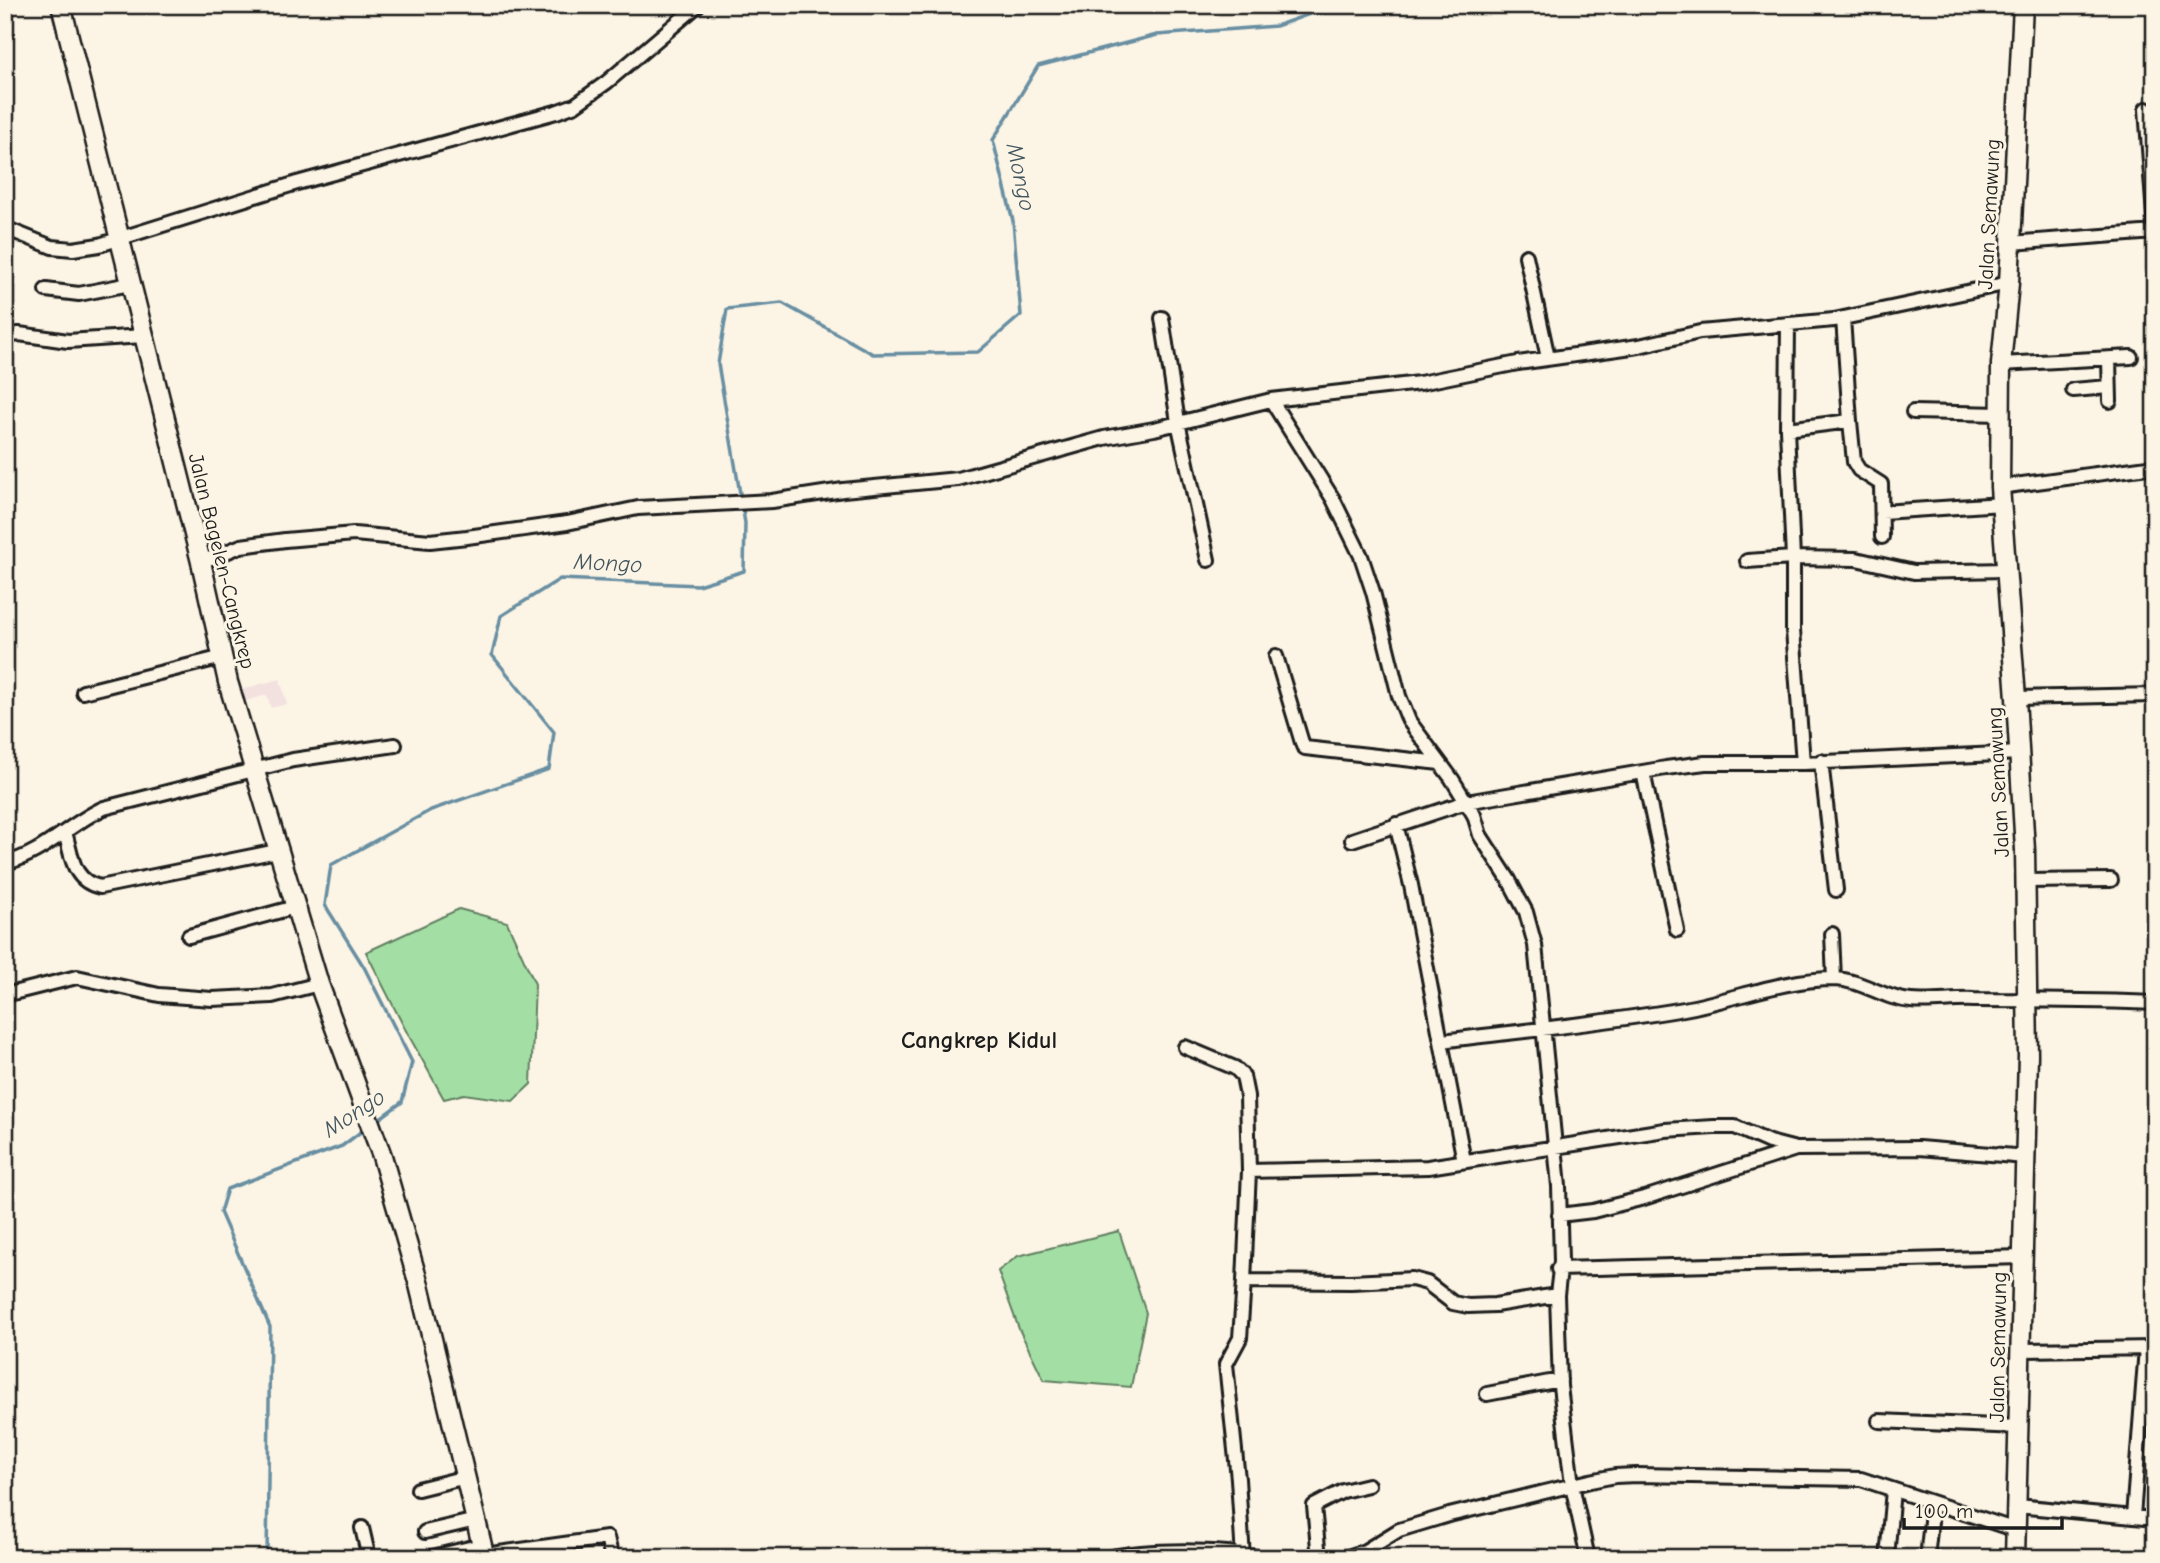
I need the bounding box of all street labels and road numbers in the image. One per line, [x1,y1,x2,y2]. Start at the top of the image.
street label: Jalan Semawung [1973,138,2005,290]
street label: Jalan Bagelen-Cangkrep [184,451,260,671]
street label: Jalan Semawung [1982,706,2014,858]
street label: Jalan Semawung [1985,1271,2011,1423]

